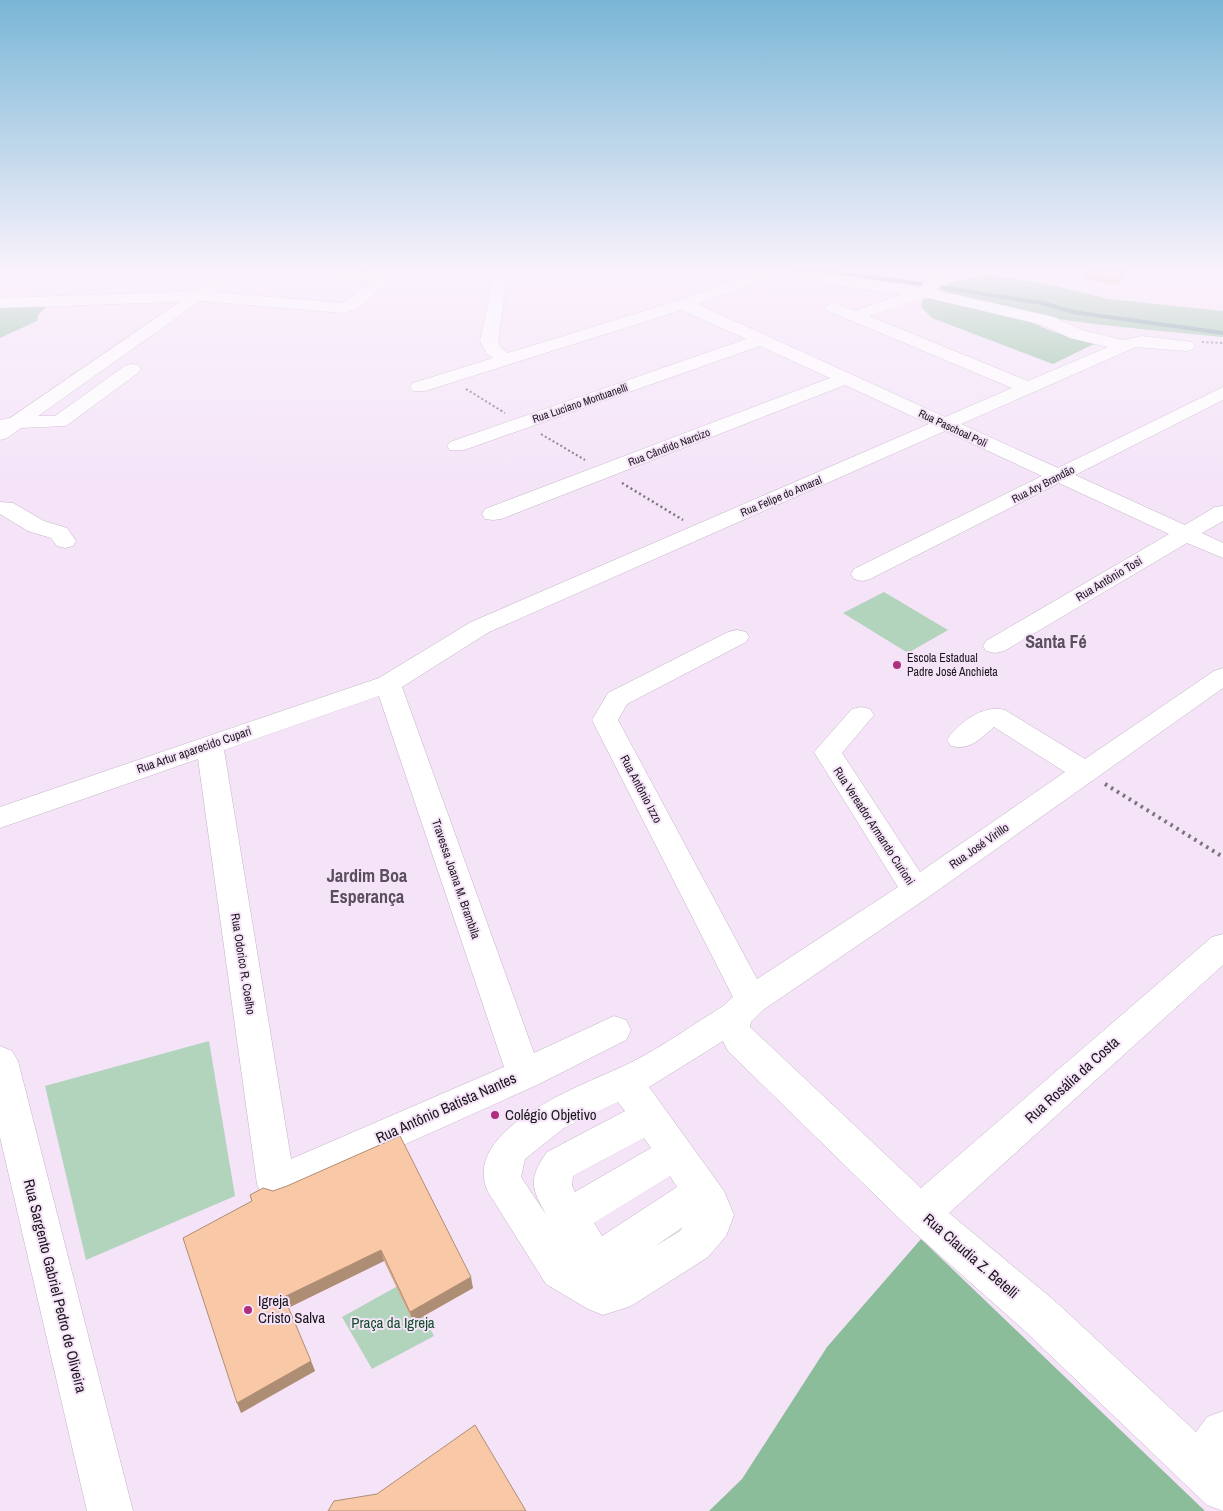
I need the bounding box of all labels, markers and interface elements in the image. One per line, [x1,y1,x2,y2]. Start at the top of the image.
street label: Rua Luciano Montuanelli [530,380,630,426]
street label: Rua Paschoal Poli [916,406,990,450]
street label: Rua Cândido Narcizo [626,425,712,469]
street label: Rua Ary Brandão [1009,462,1077,506]
street label: Rua Felipe do Amaral [738,473,824,519]
street label: Rua Antônio Tosi [1073,553,1145,605]
district label: Santa Fé [1025,629,1087,654]
place label: Escola Estadual Padre José Anchieta [907,650,998,680]
marker: Escola Estadual Padre José Anchieta [891,659,903,671]
street label: Rua Artur aparecido Cupari [135,723,253,777]
street label: Rua Antônio Izzo [616,752,666,826]
street label: Rua Vereador Armando Curioni [830,764,918,888]
street label: Travessa Joana M. Brambila [428,817,484,941]
street label: Rua José Virillo [946,820,1012,872]
district label: Jardim Boa Esperança [327,863,408,909]
street label: Rua Odorico R. Coelho [227,912,259,1016]
street label: Rua Rosália da Costa [1020,1031,1124,1128]
street label: Rua Antônio Batista Nantes [372,1067,519,1148]
place label: Colégio Objetivo [505,1104,597,1125]
marker: Colégio Objetivo [489,1109,501,1121]
street label: Rua Sargento Gabriel Pedro de Oliveira [19,1177,92,1395]
street label: Rua Claudia Z. Betelli [919,1208,1024,1303]
place label: Igreja Cristo Salva [258,1290,325,1328]
marker: Igreja Cristo Salva [242,1304,254,1316]
park label: Praça da Igreja [351,1312,435,1333]

